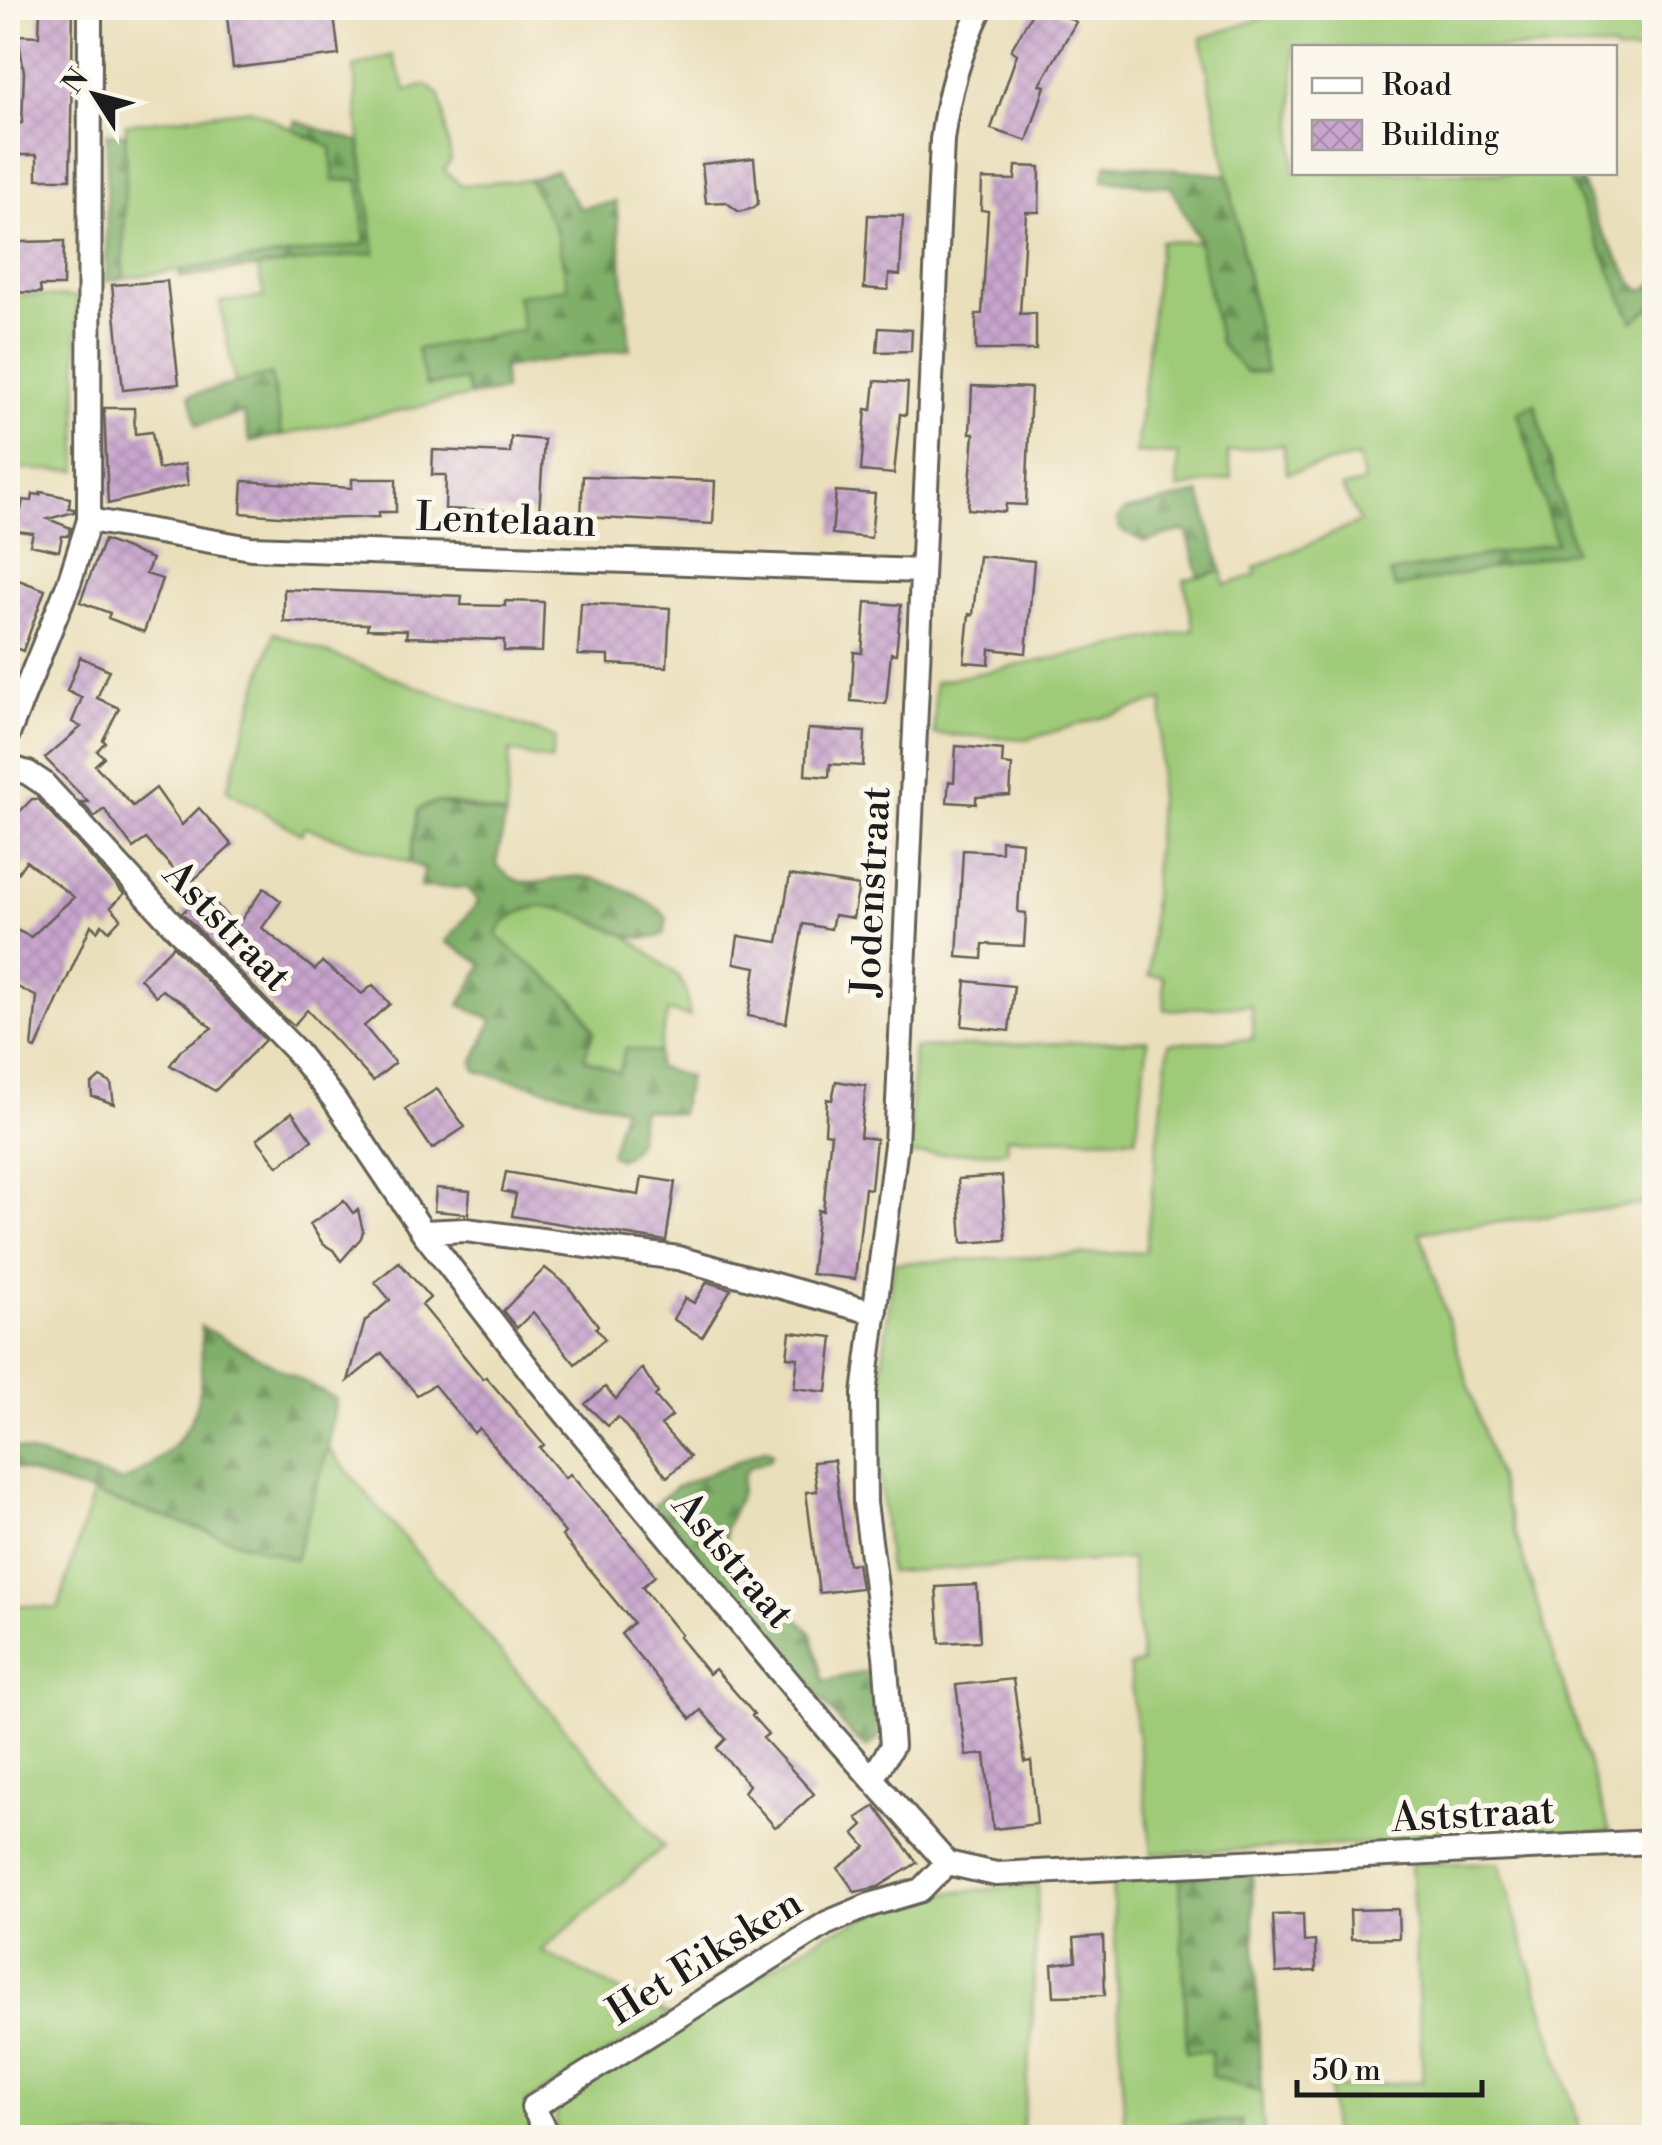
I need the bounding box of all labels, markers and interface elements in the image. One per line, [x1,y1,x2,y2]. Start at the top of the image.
north arrow [45,45,145,145]
legend [1292,45,1617,175]
text: N [55,62,97,100]
text: Road [1382,67,1452,105]
text: Building [1381,117,1500,155]
street label: Lentelaan [415,493,597,549]
street label: Jodenstraat [841,785,902,999]
street label: Aststraat [151,850,301,1002]
street label: Aststraat [660,1481,804,1639]
street label: Aststraat [1389,1786,1556,1844]
street label: Het Eiksken [598,1878,812,2037]
scale bar [1297,2035,1482,2097]
text: 50 m [1312,2052,1381,2090]

